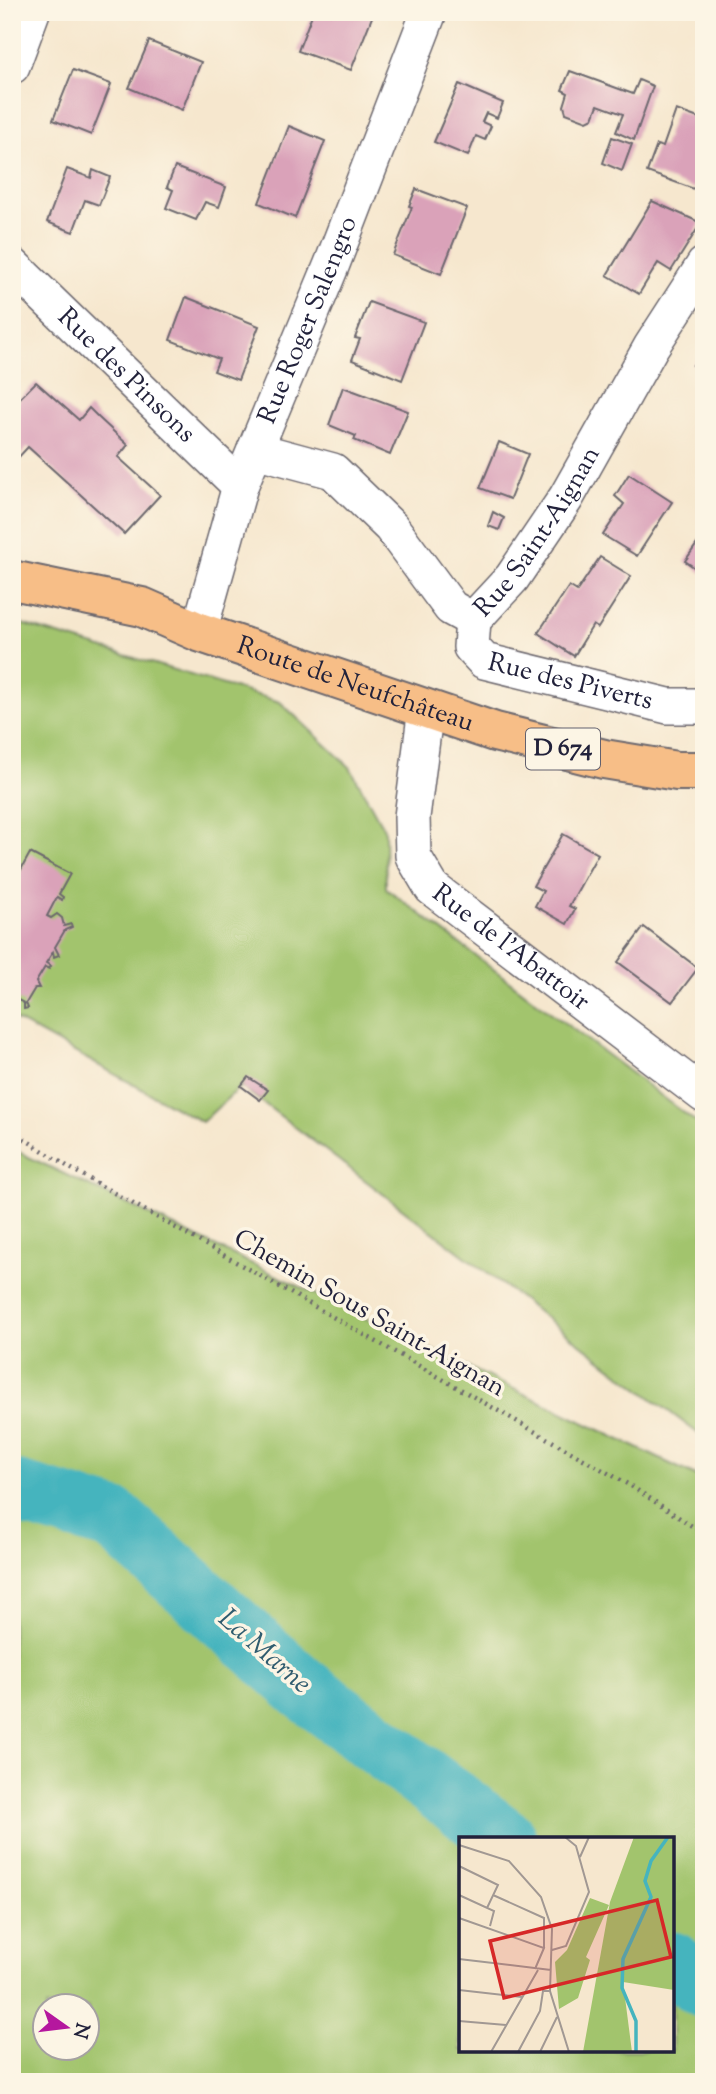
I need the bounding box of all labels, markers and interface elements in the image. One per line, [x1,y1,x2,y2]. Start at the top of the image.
street label: Rue Roger Salengro [249,211,367,430]
street label: Rue des Pinsons [49,300,204,452]
street label: Rue Saint-Aignan [466,440,610,626]
street label: Route de Neufchâteau [232,628,479,742]
street label: Rue des Piverts [484,644,656,720]
road number: D 674 [526,728,600,770]
street label: Rue de l'Abattoir [424,876,597,1020]
street label: Chemin Sous Saint-Aignan [226,1221,512,1407]
water label: La Marne [208,1600,320,1704]
inset map [459,1837,674,2052]
north arrow [32,1993,102,2062]
text: N [65,2020,95,2041]

